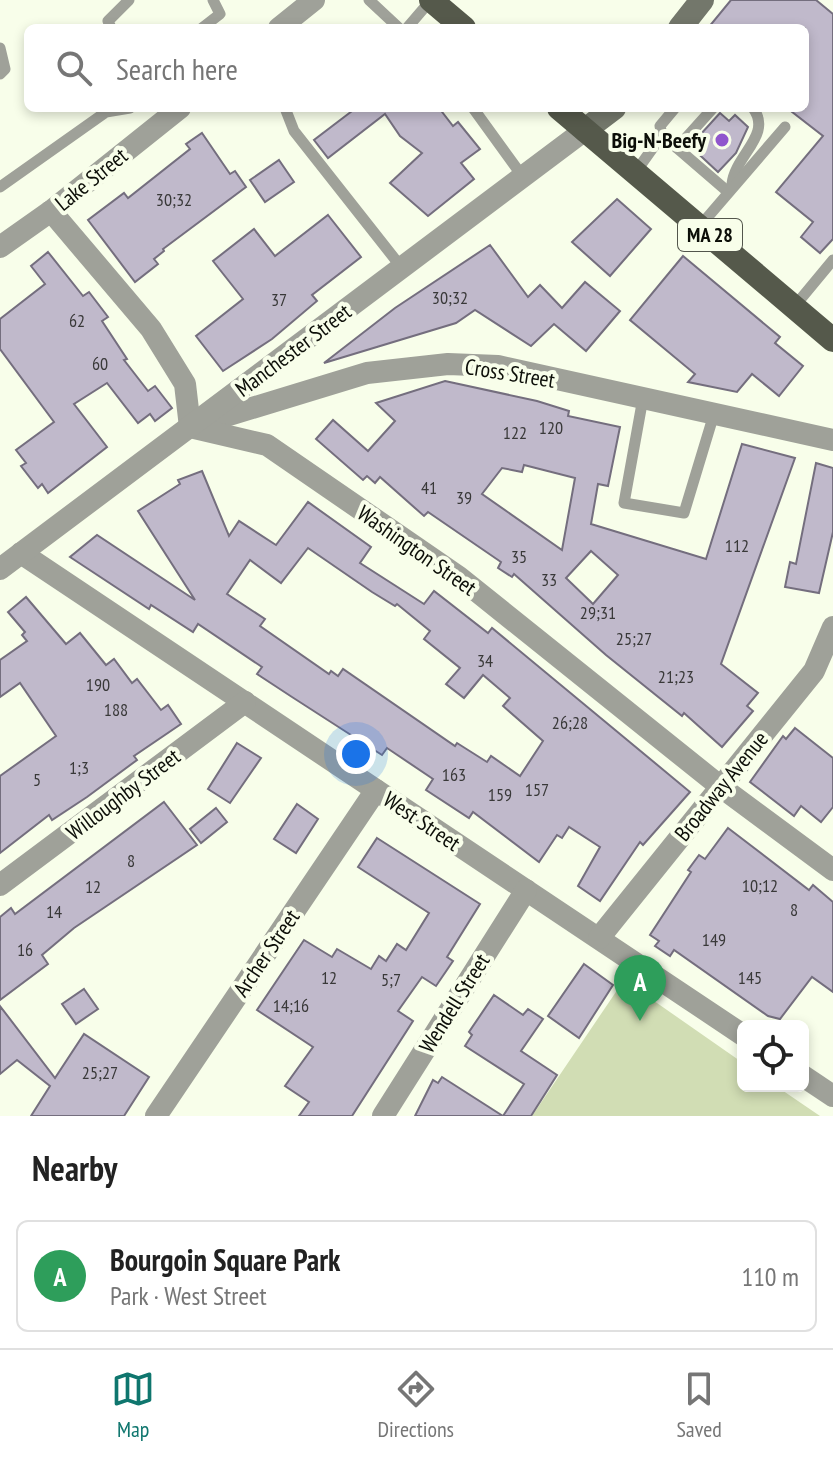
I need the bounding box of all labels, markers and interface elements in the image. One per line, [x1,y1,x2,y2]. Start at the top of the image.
search box [24,24,809,112]
icon: search [52,46,96,90]
text: Search here [116,49,238,88]
place label: Big-N-Beefy [612,126,707,154]
marker: Big-N-Beefy [713,131,731,149]
street label: Lake Street [49,141,133,217]
house number: 30;32 [156,188,192,211]
road number: MA 28 [678,219,742,251]
house number: 30;32 [432,286,468,309]
house number: 37 [271,288,287,311]
street label: Manchester Street [230,297,356,403]
house number: 62 [69,309,85,332]
house number: 60 [92,352,108,375]
street label: Cross Street [463,352,557,394]
house number: 120 [539,416,563,439]
house number: 122 [503,421,527,444]
house number: 41 [421,476,437,499]
house number: 39 [456,486,472,509]
street label: Washington Street [352,499,482,601]
house number: 112 [725,534,749,557]
house number: 35 [511,545,527,568]
house number: 33 [541,568,557,591]
house number: 29;31 [580,601,616,624]
house number: 25;27 [616,627,652,650]
house number: 34 [477,649,493,672]
house number: 21;23 [658,665,694,688]
house number: 190 [86,673,110,696]
house number: 188 [104,698,128,721]
house number: 26;28 [552,711,588,734]
street label: Broadway Avenue [668,725,774,847]
your location [336,734,376,774]
street label: Willoughby Street [61,742,185,846]
house number: 1;3 [69,756,89,779]
house number: 163 [442,763,466,786]
house number: 5 [33,768,41,791]
house number: 157 [525,778,549,801]
house number: 159 [488,783,512,806]
street label: West Street [378,785,466,857]
house number: 8 [127,849,135,872]
house number: 10;12 [742,874,778,897]
house number: 12 [85,875,101,898]
house number: 8 [790,898,798,921]
house number: 14 [46,900,62,923]
street label: Archer Street [227,904,305,1002]
house number: 149 [702,928,726,951]
house number: 16 [17,938,33,961]
street label: Wendell Street [413,948,495,1058]
pin: A [614,955,666,1021]
house number: 12 [321,966,337,989]
house number: 145 [738,966,762,989]
house number: 5;7 [381,968,401,991]
house number: 14;16 [273,994,309,1017]
map controls [737,1020,809,1092]
button: locate [737,1020,809,1092]
house number: 25;27 [82,1061,118,1084]
text: Nearby [32,1146,117,1190]
text: Bourgoin Square Park [110,1240,340,1279]
text: A [53,1260,67,1293]
text: 110 m [741,1260,799,1293]
text: Park · West Street [110,1279,267,1312]
tab: Map [111,1367,155,1443]
tab: Directions [378,1367,454,1443]
tab: Saved [676,1367,722,1443]

